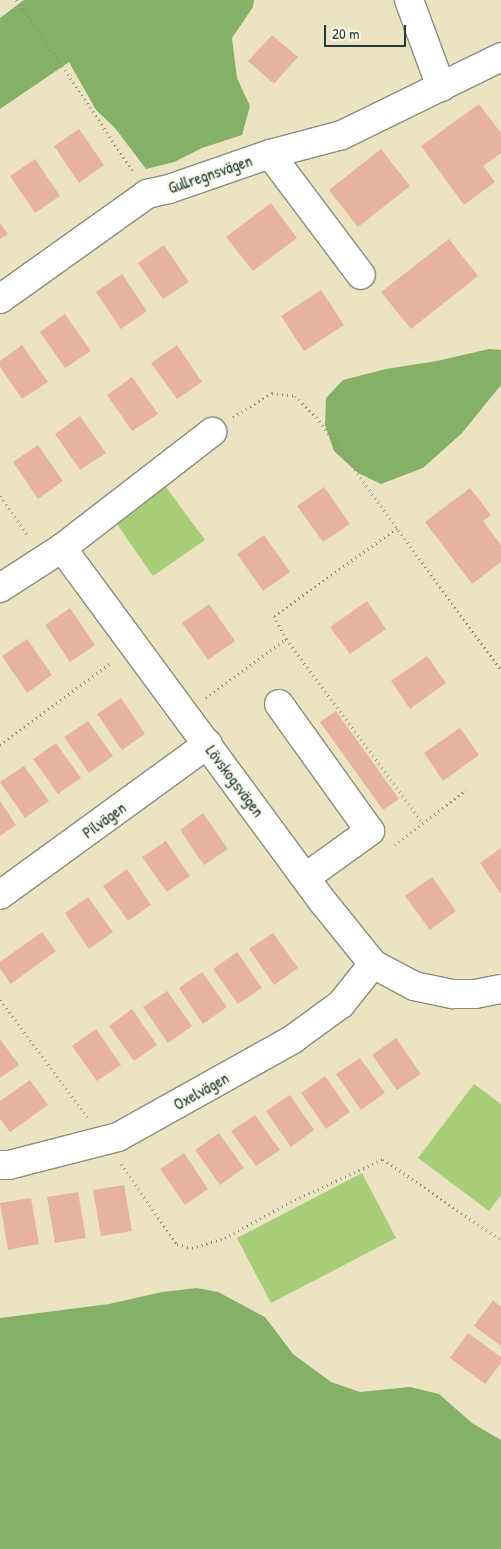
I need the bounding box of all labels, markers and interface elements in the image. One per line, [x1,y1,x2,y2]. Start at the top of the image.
scale bar [326,15,408,47]
text: 20 m [332,23,359,44]
street label: Gullregnsvägen [166,151,254,197]
street label: Lövskogsvägen [202,741,268,821]
street label: Pilvägen [79,798,129,842]
street label: Oxelvägen [170,1068,232,1114]

